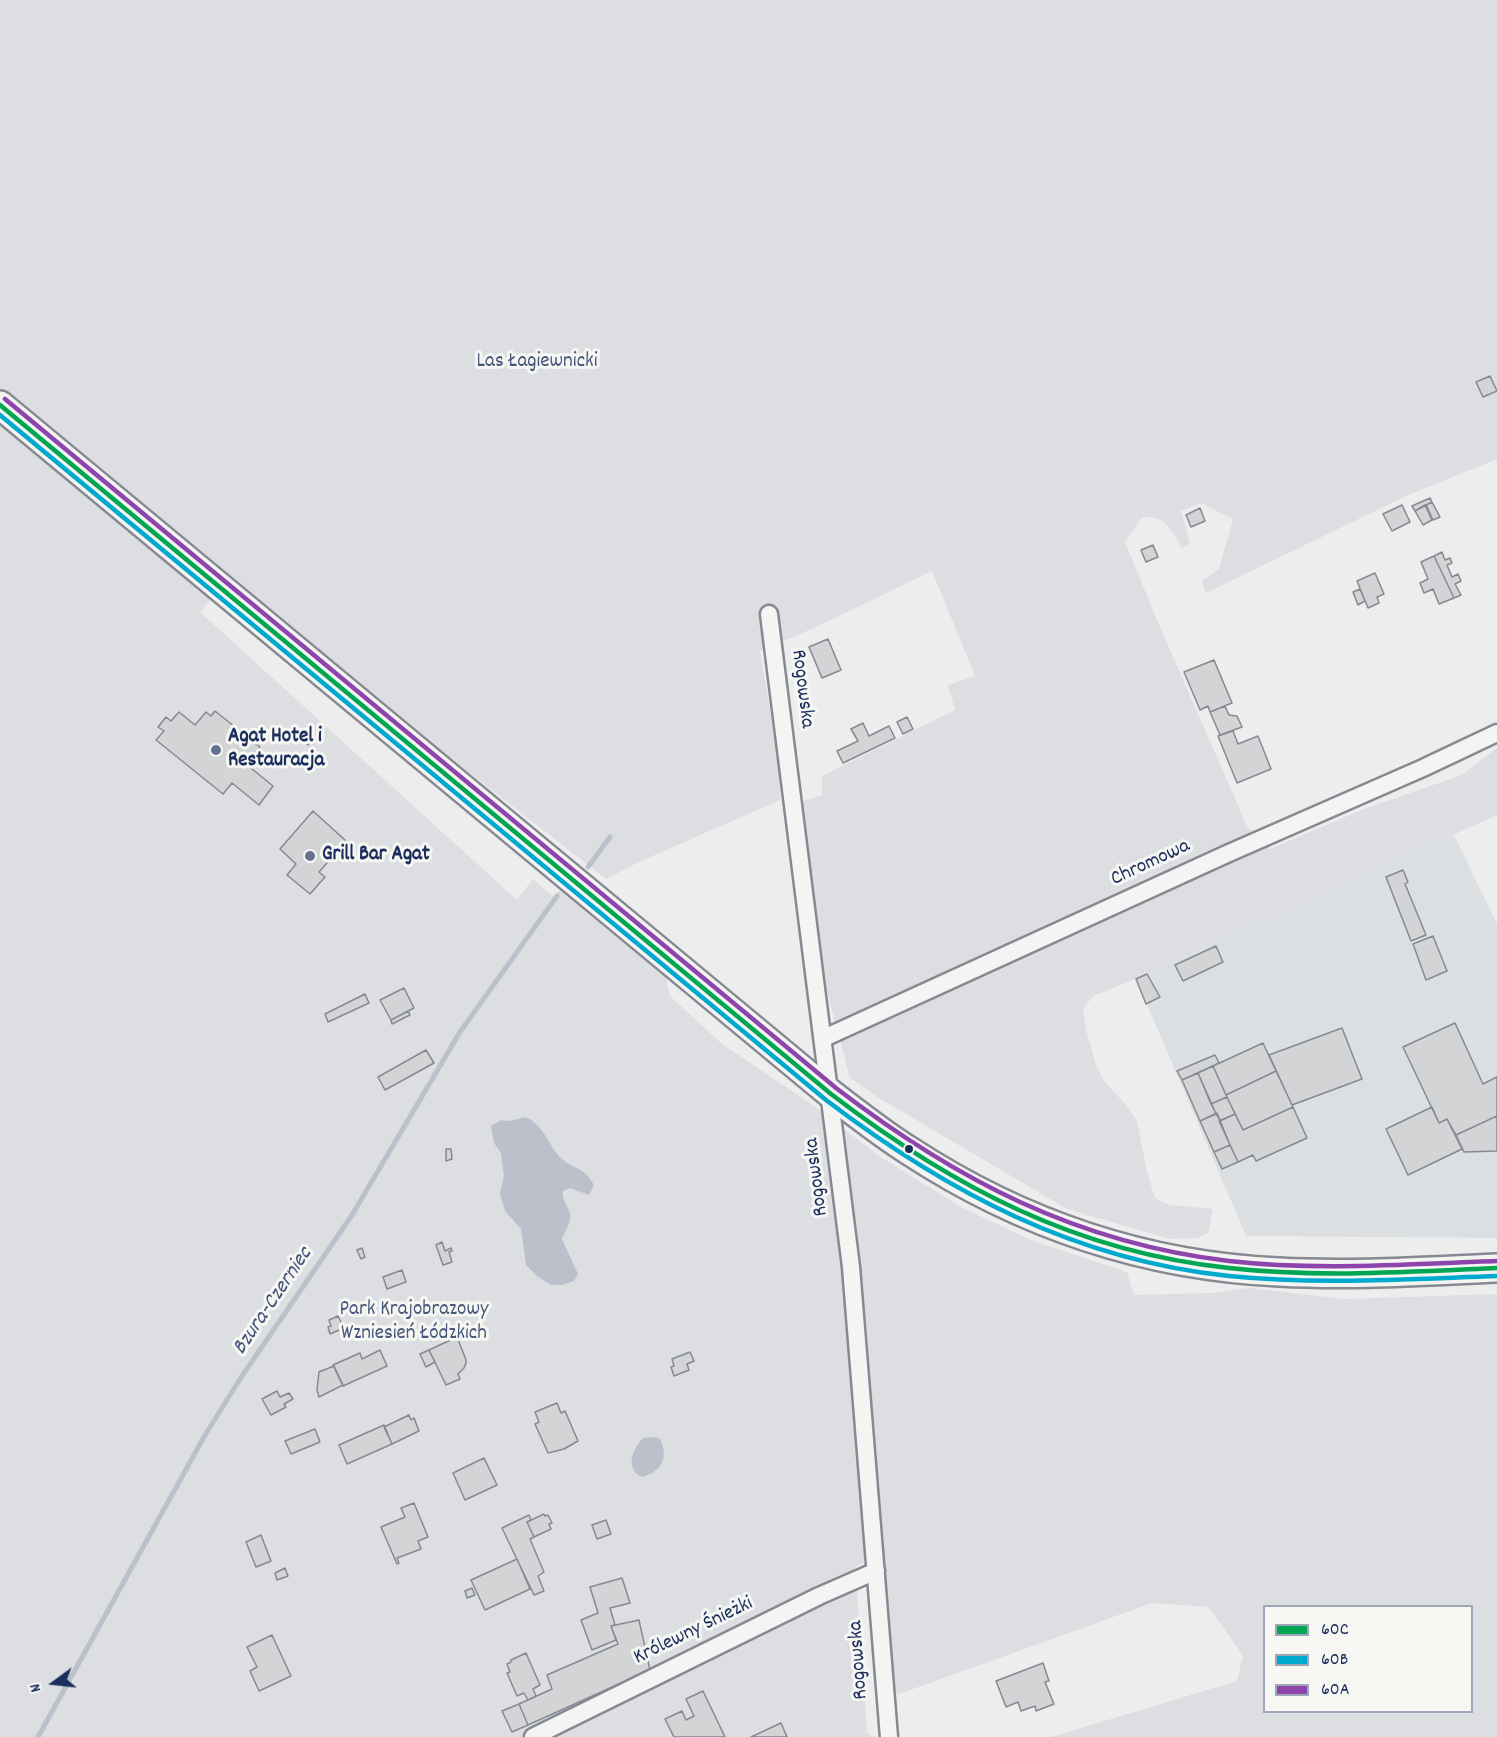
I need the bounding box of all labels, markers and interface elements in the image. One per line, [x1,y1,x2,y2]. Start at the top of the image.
park label: Las Łagiewnicki [476,350,598,376]
street label: Rogowska [784,648,818,730]
place label: Agat Hotel i Restauracja [228,725,324,775]
marker: Agat Hotel i Restauracja [209,743,223,757]
street label: Chromowa [1107,835,1195,893]
place label: Grill Bar Agat [322,843,430,869]
marker: Grill Bar Agat [303,849,317,863]
street label: Rogowska [801,1136,835,1218]
unlabelled marker [903,1143,915,1155]
water label: Bzura-Czerniec [228,1243,320,1361]
park label: Park Krajobrazowy Wzniesień Łódzkich [340,1298,488,1348]
street label: Królewny Śnieżki [630,1592,758,1672]
legend [1263,1605,1473,1713]
text: 60C [1321,1618,1349,1643]
street label: Rogowska [845,1620,875,1700]
text: 60B [1321,1648,1348,1673]
north arrow [24,1653,84,1713]
text: 60A [1321,1678,1349,1703]
text: N [24,1681,48,1695]

